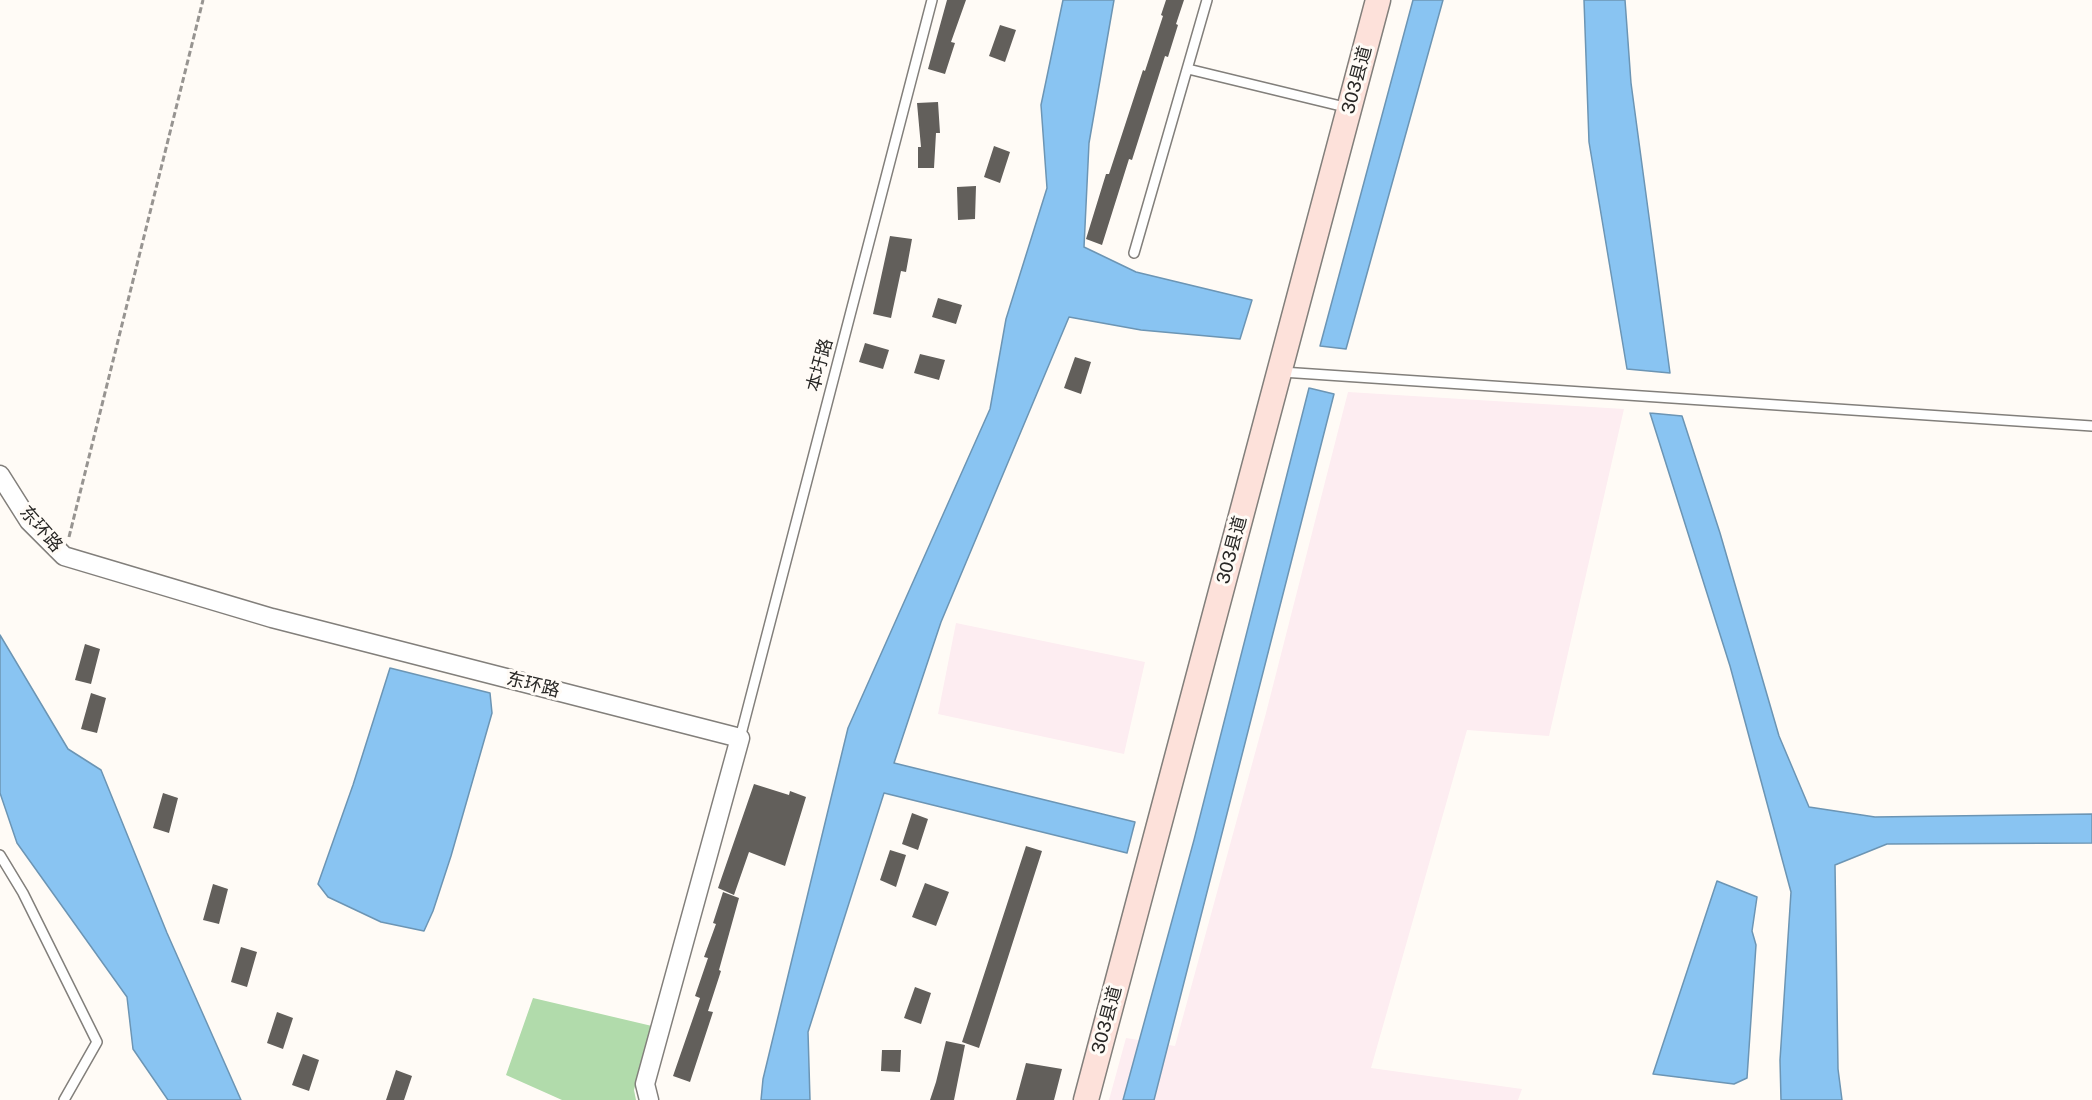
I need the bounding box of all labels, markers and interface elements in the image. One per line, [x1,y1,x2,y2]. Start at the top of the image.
street label: 303县道 [1338,44,1376,116]
street label: 本圩路 [803,336,837,394]
street label: 东环路 [15,502,67,556]
street label: 303县道 [1213,514,1251,586]
street label: 东环路 [504,668,562,702]
street label: 303县道 [1088,984,1126,1056]

